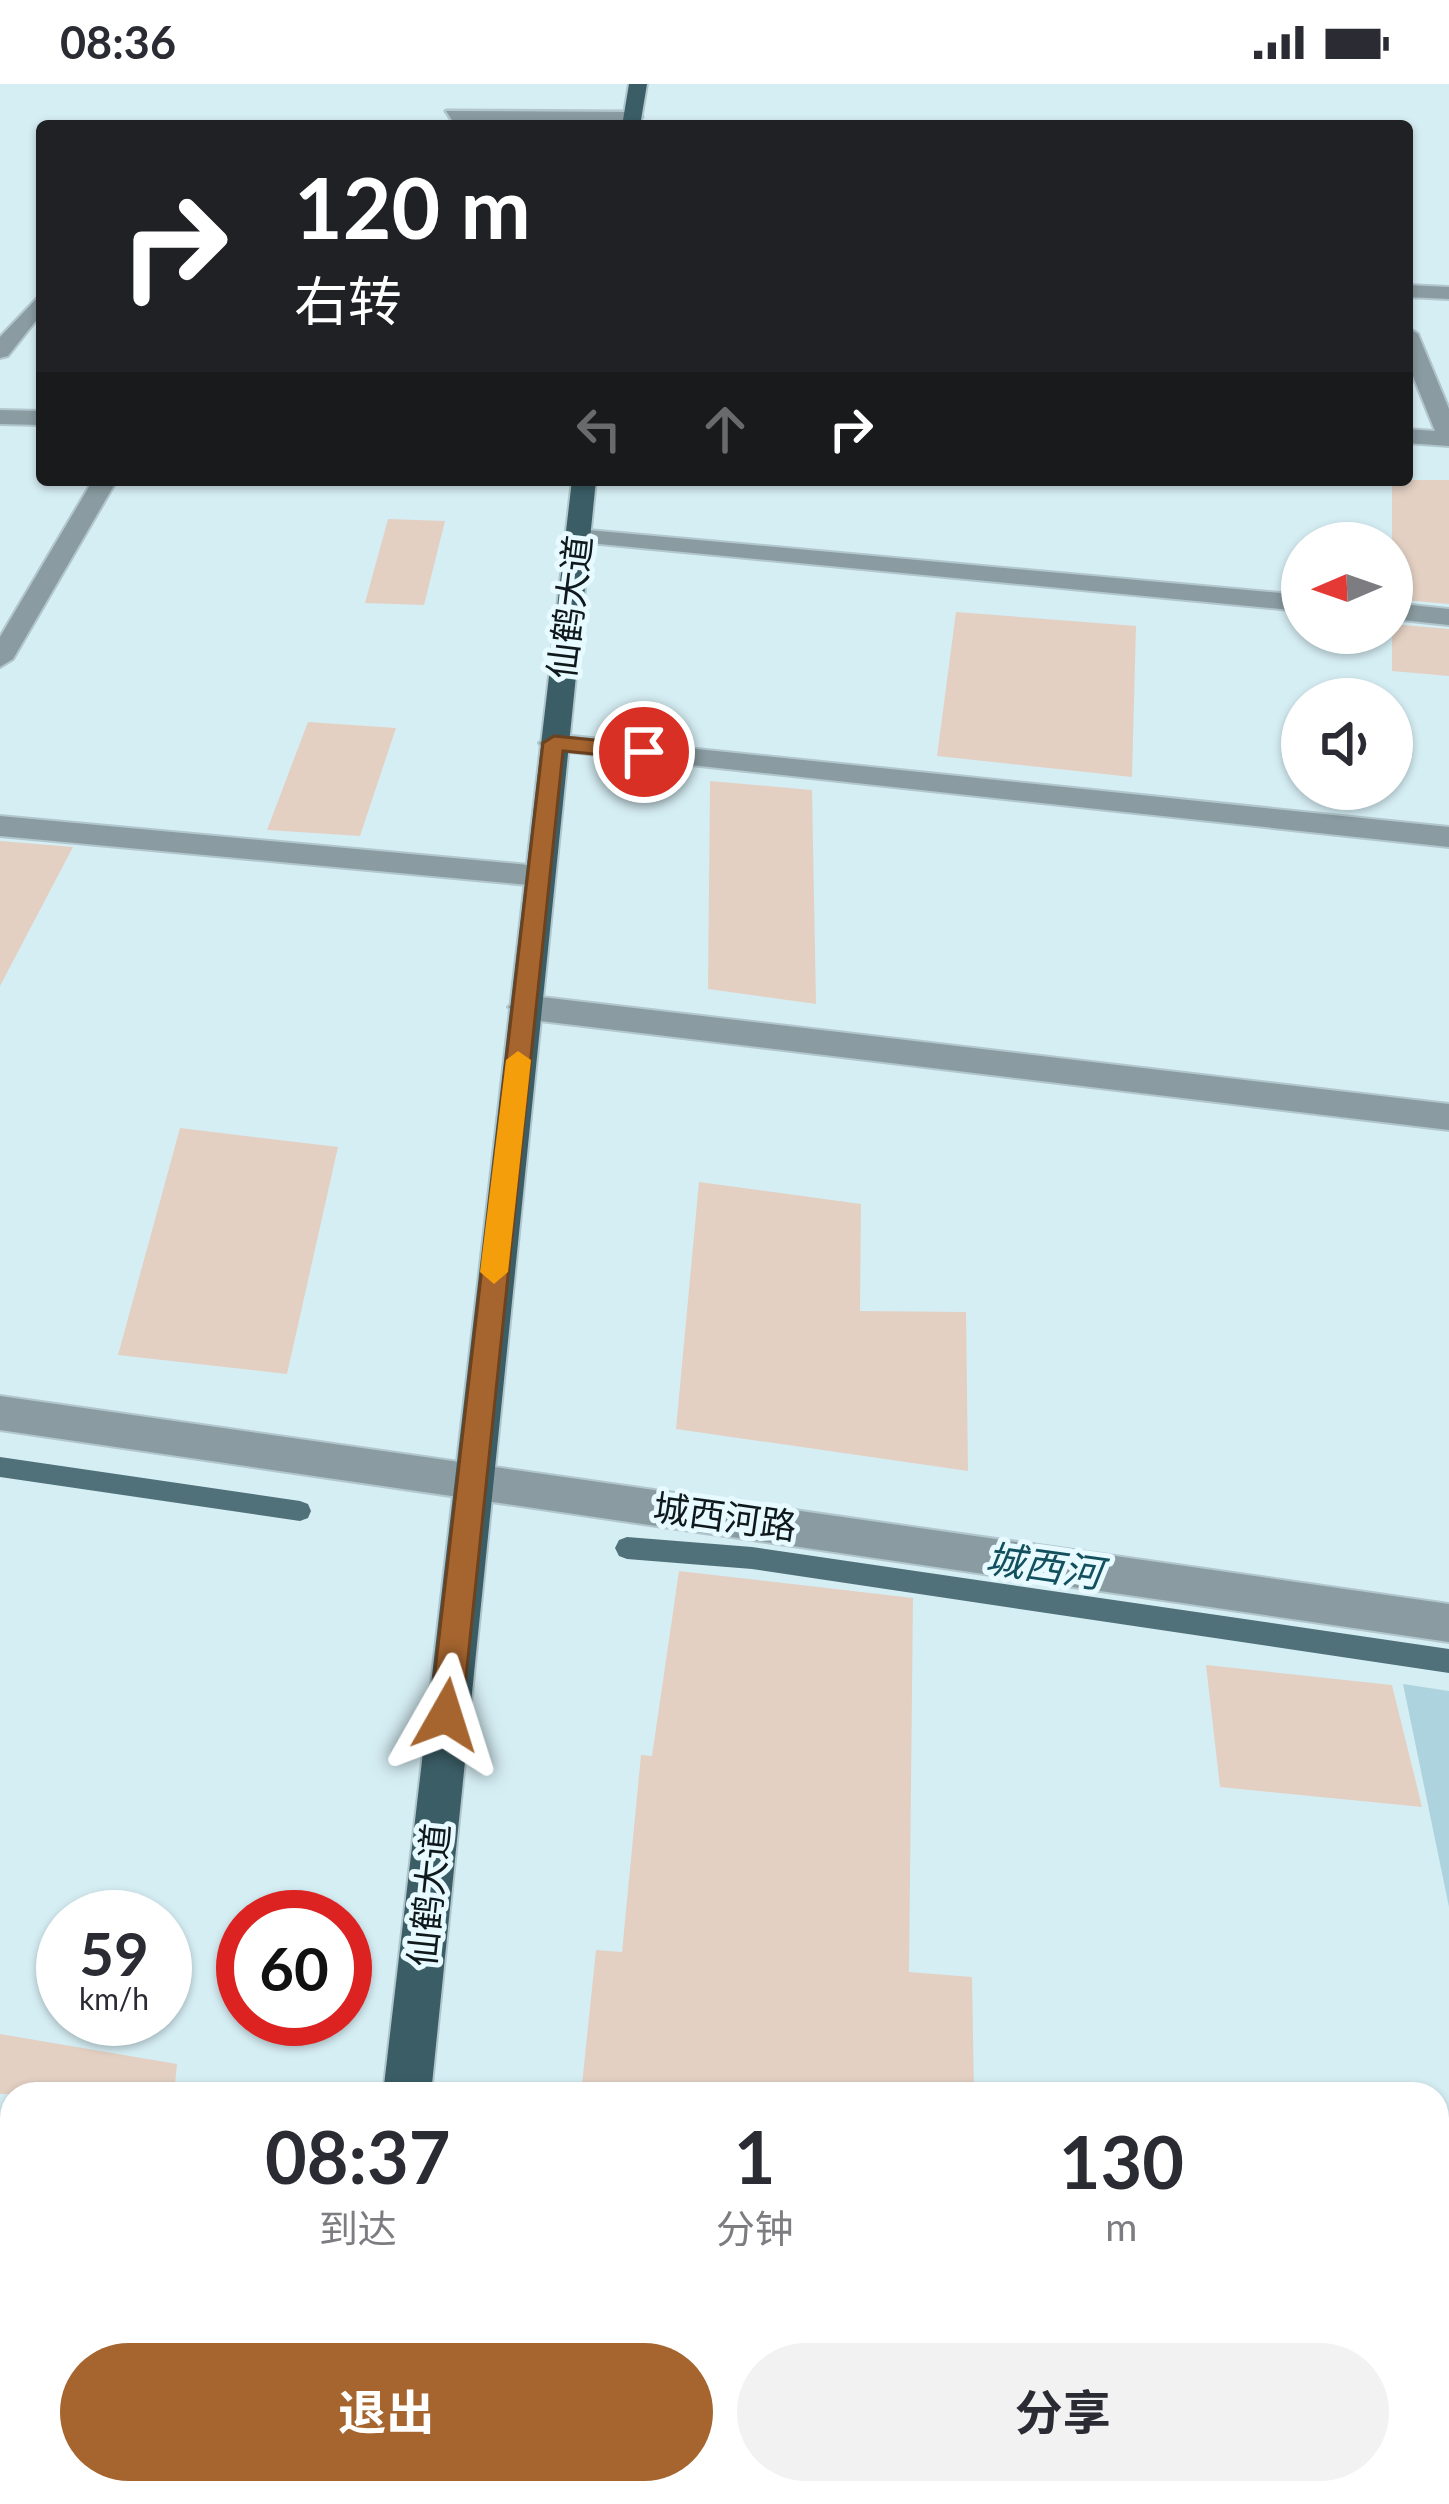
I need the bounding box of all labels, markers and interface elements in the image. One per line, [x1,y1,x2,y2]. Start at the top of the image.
text: 08:36 [60,15,176,69]
text: 120 m [294,156,531,257]
icon: right [96,168,252,324]
text: 右转 [294,268,402,333]
icon: left [566,396,632,462]
icon: ahead [692,396,758,462]
icon: right [818,396,884,462]
north arrow [1281,522,1413,654]
map controls [1281,522,1413,810]
street label: 仙鹤大道 [538,533,600,681]
button: sound [1281,678,1413,810]
pin [593,701,695,803]
icon: arrive [611,719,677,785]
street label: 城西河路 [651,1484,799,1548]
water label: 城西河 [983,1534,1112,1597]
position arrow [383,1652,509,1778]
street label: 仙鹤大道 [399,1821,457,1969]
speed limit sign: 60 [216,1890,372,2046]
text: 59 [79,1917,149,1989]
text: km/h [79,1980,149,2016]
text: 08:37 [265,2113,451,2199]
text: 1 [734,2113,776,2199]
text: 130 [1059,2118,1184,2204]
text: m [1105,2203,1137,2249]
text: 到达 [319,2205,397,2251]
text: 分钟 [716,2205,794,2251]
button: 退出 [60,2343,713,2481]
button: 分享 [737,2343,1389,2481]

